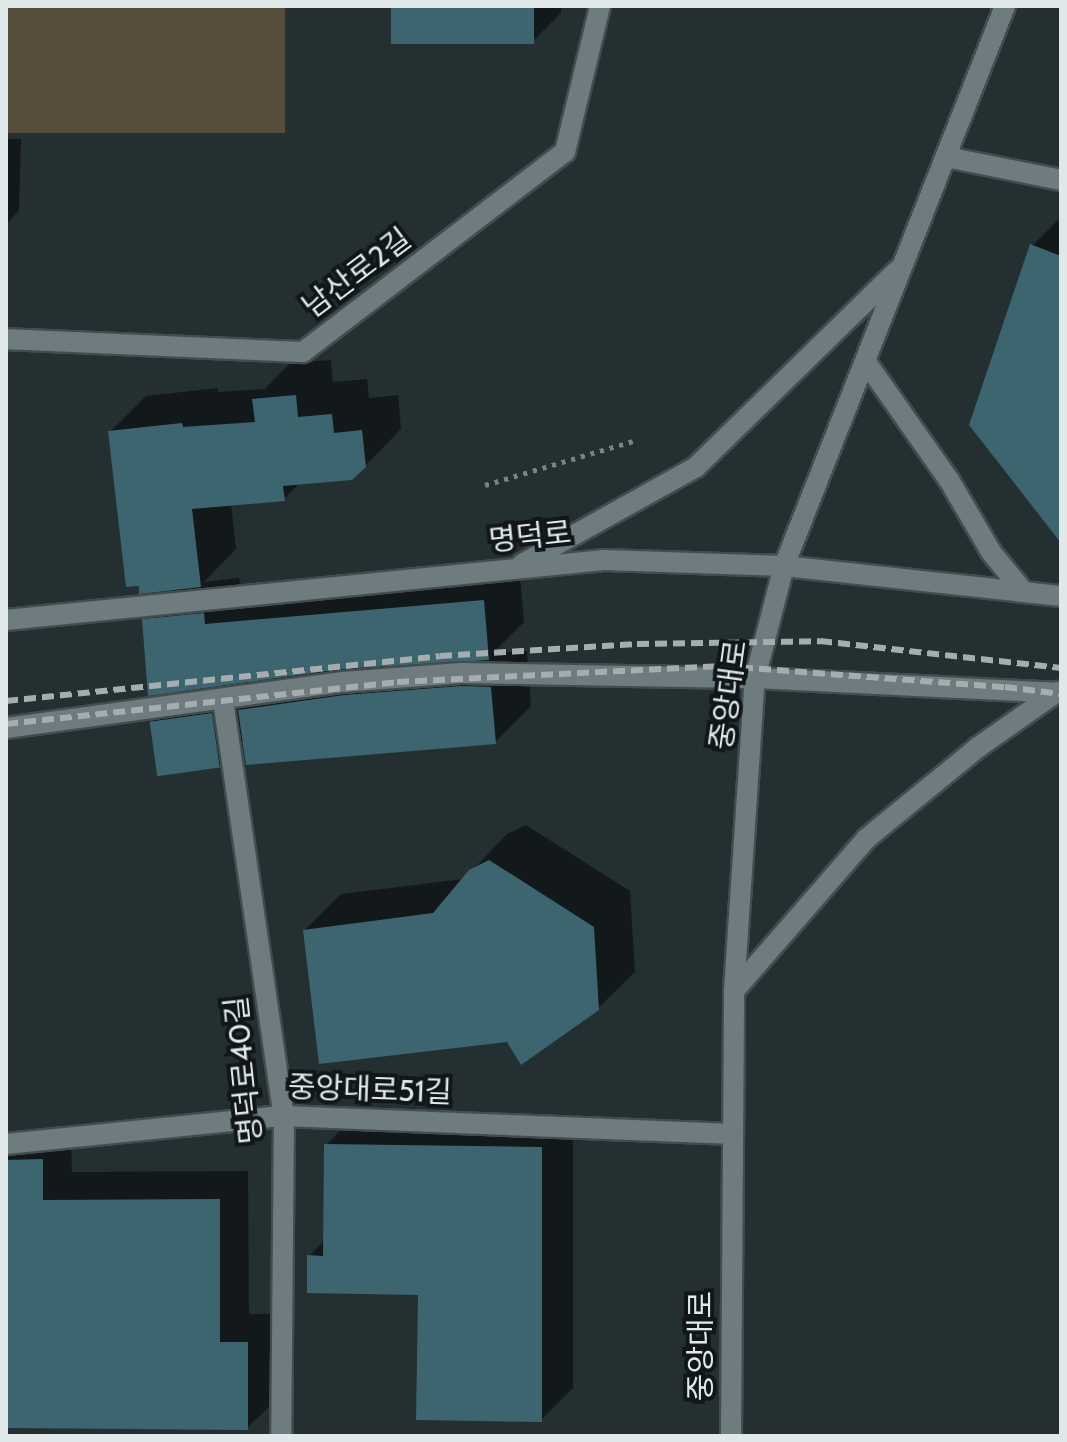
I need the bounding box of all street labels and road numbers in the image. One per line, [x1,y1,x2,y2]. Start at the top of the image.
street label: 남산로2길 [296,221,418,325]
street label: 명덕로 [487,515,573,559]
street label: 중앙대로 [703,638,755,752]
street label: 명덕로40길 [218,994,270,1146]
street label: 중앙대로51길 [287,1069,453,1111]
street label: 중앙대로 [683,1291,719,1401]

